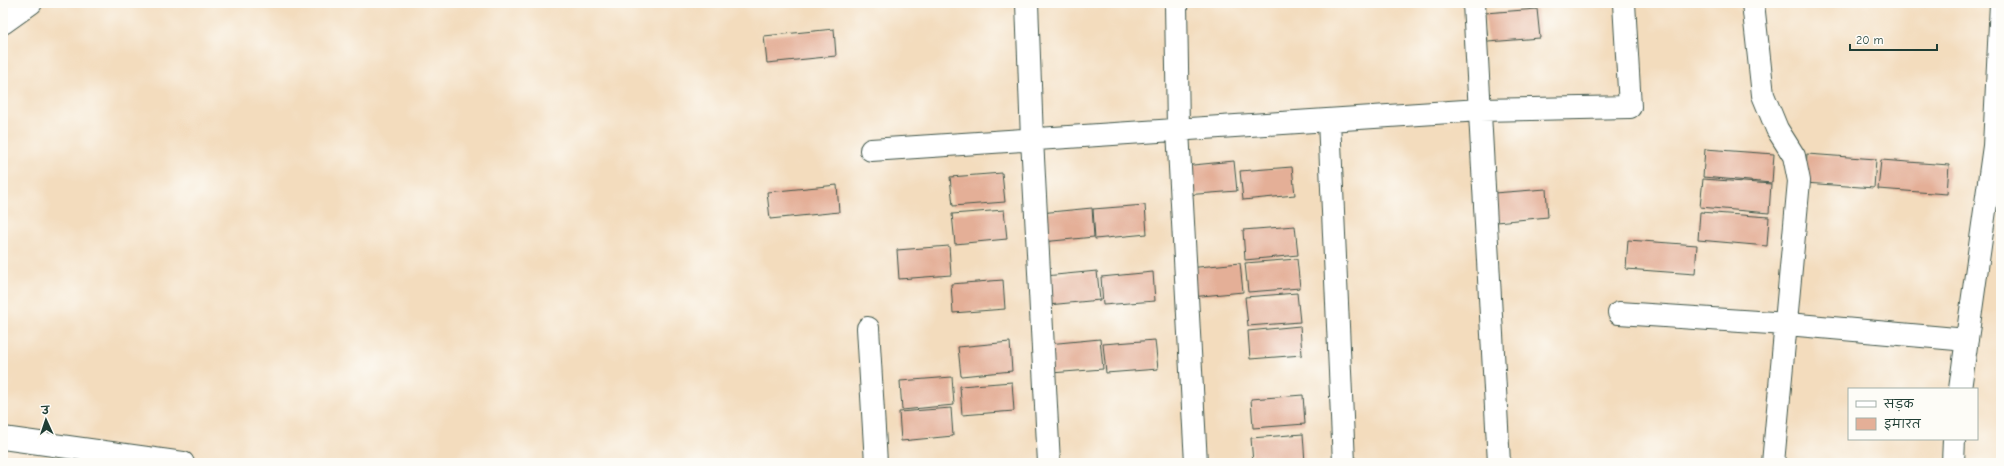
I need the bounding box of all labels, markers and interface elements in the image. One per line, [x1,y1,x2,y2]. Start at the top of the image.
scale bar [1850,26,1937,52]
text: 20 m [1856,33,1884,47]
legend [1848,388,1978,440]
text: सड़क [1883,397,1915,412]
north arrow [26,400,66,440]
text: उ [41,404,51,417]
text: इमारत [1884,417,1922,431]

